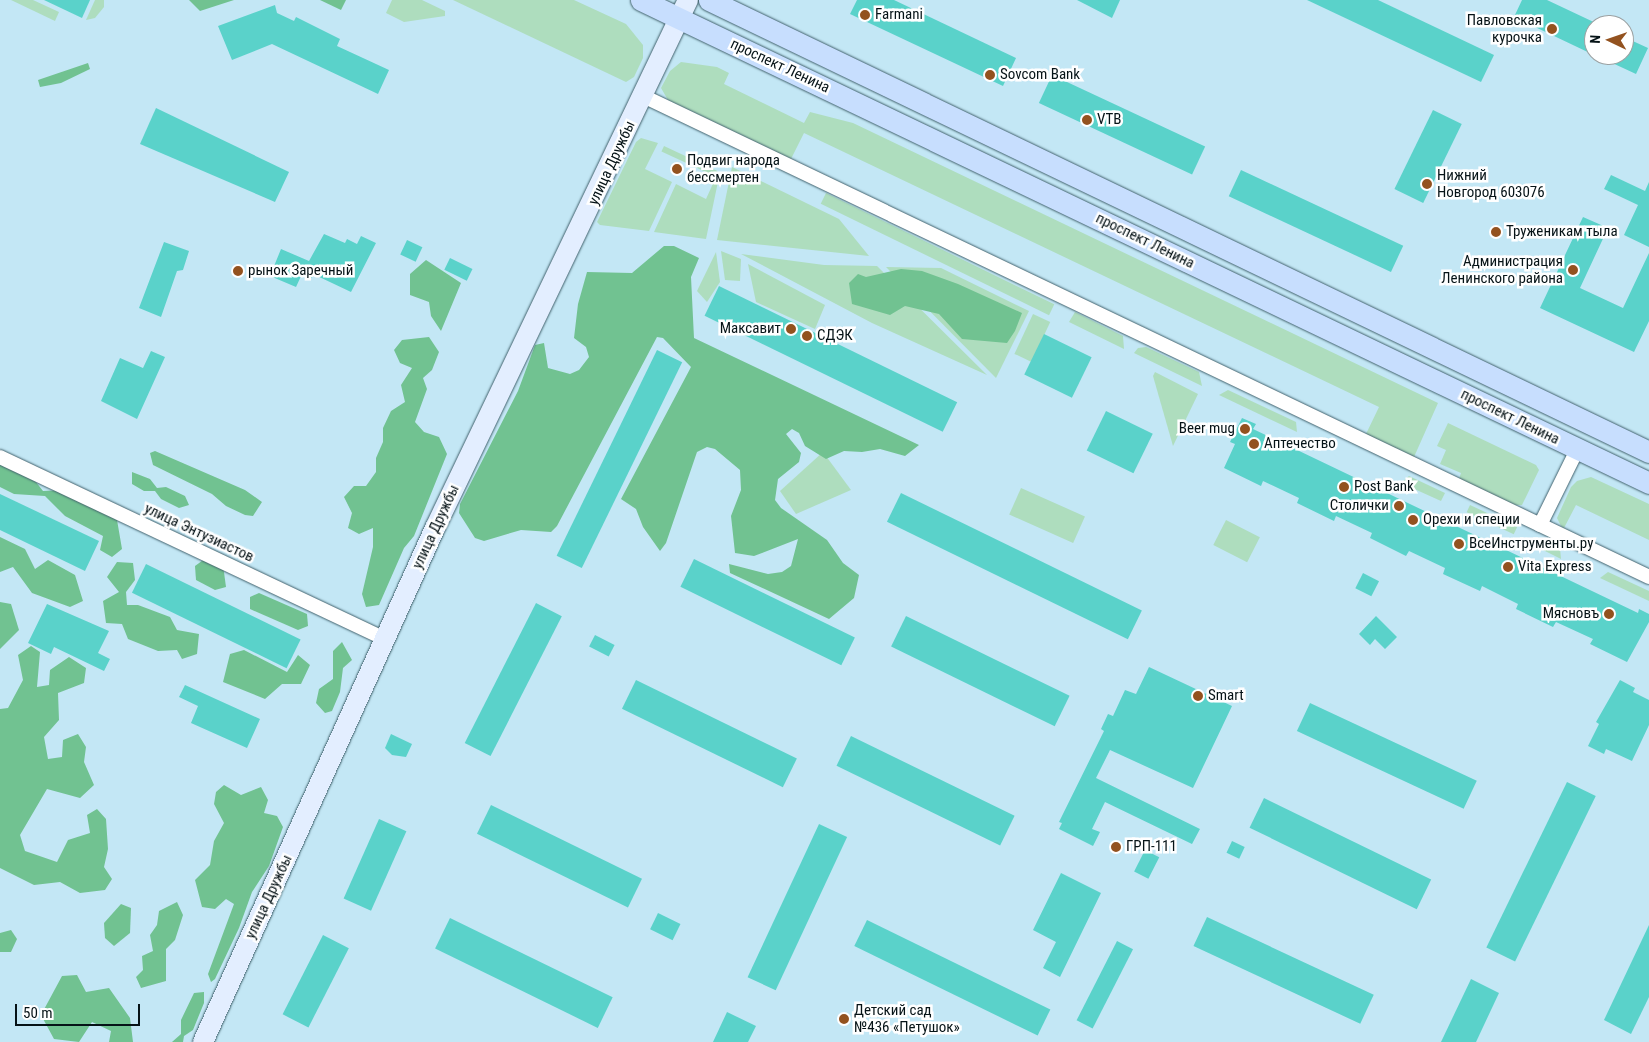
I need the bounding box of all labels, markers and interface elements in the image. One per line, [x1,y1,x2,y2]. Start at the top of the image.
place label: Farmani [875,6,923,24]
marker: Farmani [859,9,871,21]
place label: Павловская курочка [1467,11,1542,46]
north arrow [1584,15,1634,65]
marker: Павловская курочка [1546,23,1558,35]
street label: проспект Ленина [727,35,833,97]
text: N [1587,35,1603,44]
place label: Sovcom Bank [1000,66,1080,84]
marker: Sovcom Bank [984,69,996,81]
place label: VTB [1097,111,1121,129]
marker: VTB [1081,114,1093,126]
street label: улица Дружбы [585,118,639,208]
place label: Подвиг народа бессмертен [687,151,780,186]
marker: Подвиг народа бессмертен [671,163,683,175]
place label: Нижний Новгород 603076 [1437,166,1545,201]
marker: Нижний Новгород 603076 [1421,178,1433,190]
street label: проспект Ленина [1093,209,1197,273]
place label: Труженикам тыла [1506,223,1618,241]
marker: Труженикам тыла [1490,226,1502,238]
place label: Администрация Ленинского района [1441,252,1563,287]
place label: рынок Заречный [248,262,353,280]
marker: Администрация Ленинского района [1567,264,1579,276]
marker: рынок Заречный [232,265,244,277]
place label: Максавит [720,320,781,338]
marker: Максавит [785,323,797,335]
place label: СДЭК [817,327,853,345]
marker: СДЭК [801,330,813,342]
street label: проспект Ленина [1458,385,1562,449]
place label: Beer mug [1179,420,1235,438]
marker: Beer mug [1239,423,1251,435]
place label: Аптечество [1264,435,1336,453]
marker: Аптечество [1248,438,1260,450]
place label: Post Bank [1354,478,1414,496]
marker: Post Bank [1338,481,1350,493]
street label: улица Дружбы [409,482,463,572]
place label: Столички [1330,497,1389,515]
street label: улица Энтузиастов [141,500,257,566]
marker: Столички [1393,500,1405,512]
place label: Орехи и специи [1423,511,1520,529]
marker: Орехи и специи [1407,514,1419,526]
place label: ВсеИнструменты.ру [1469,535,1593,553]
marker: ВсеИнструменты.ру [1453,538,1465,550]
place label: Vita Express [1518,558,1591,576]
marker: Vita Express [1502,561,1514,573]
place label: Мясновъ [1543,605,1599,623]
marker: Мясновъ [1603,608,1615,620]
place label: Smart [1208,687,1244,705]
marker: Smart [1192,690,1204,702]
place label: ГРП-111 [1126,838,1177,856]
marker: ГРП-111 [1110,841,1122,853]
street label: улица Дружбы [242,852,296,942]
scale bar [18,994,142,1026]
place label: Детский сад №436 «Петушок» [854,1001,960,1036]
text: 50 m [23,1004,53,1022]
marker: Детский сад №436 «Петушок» [838,1013,850,1025]

